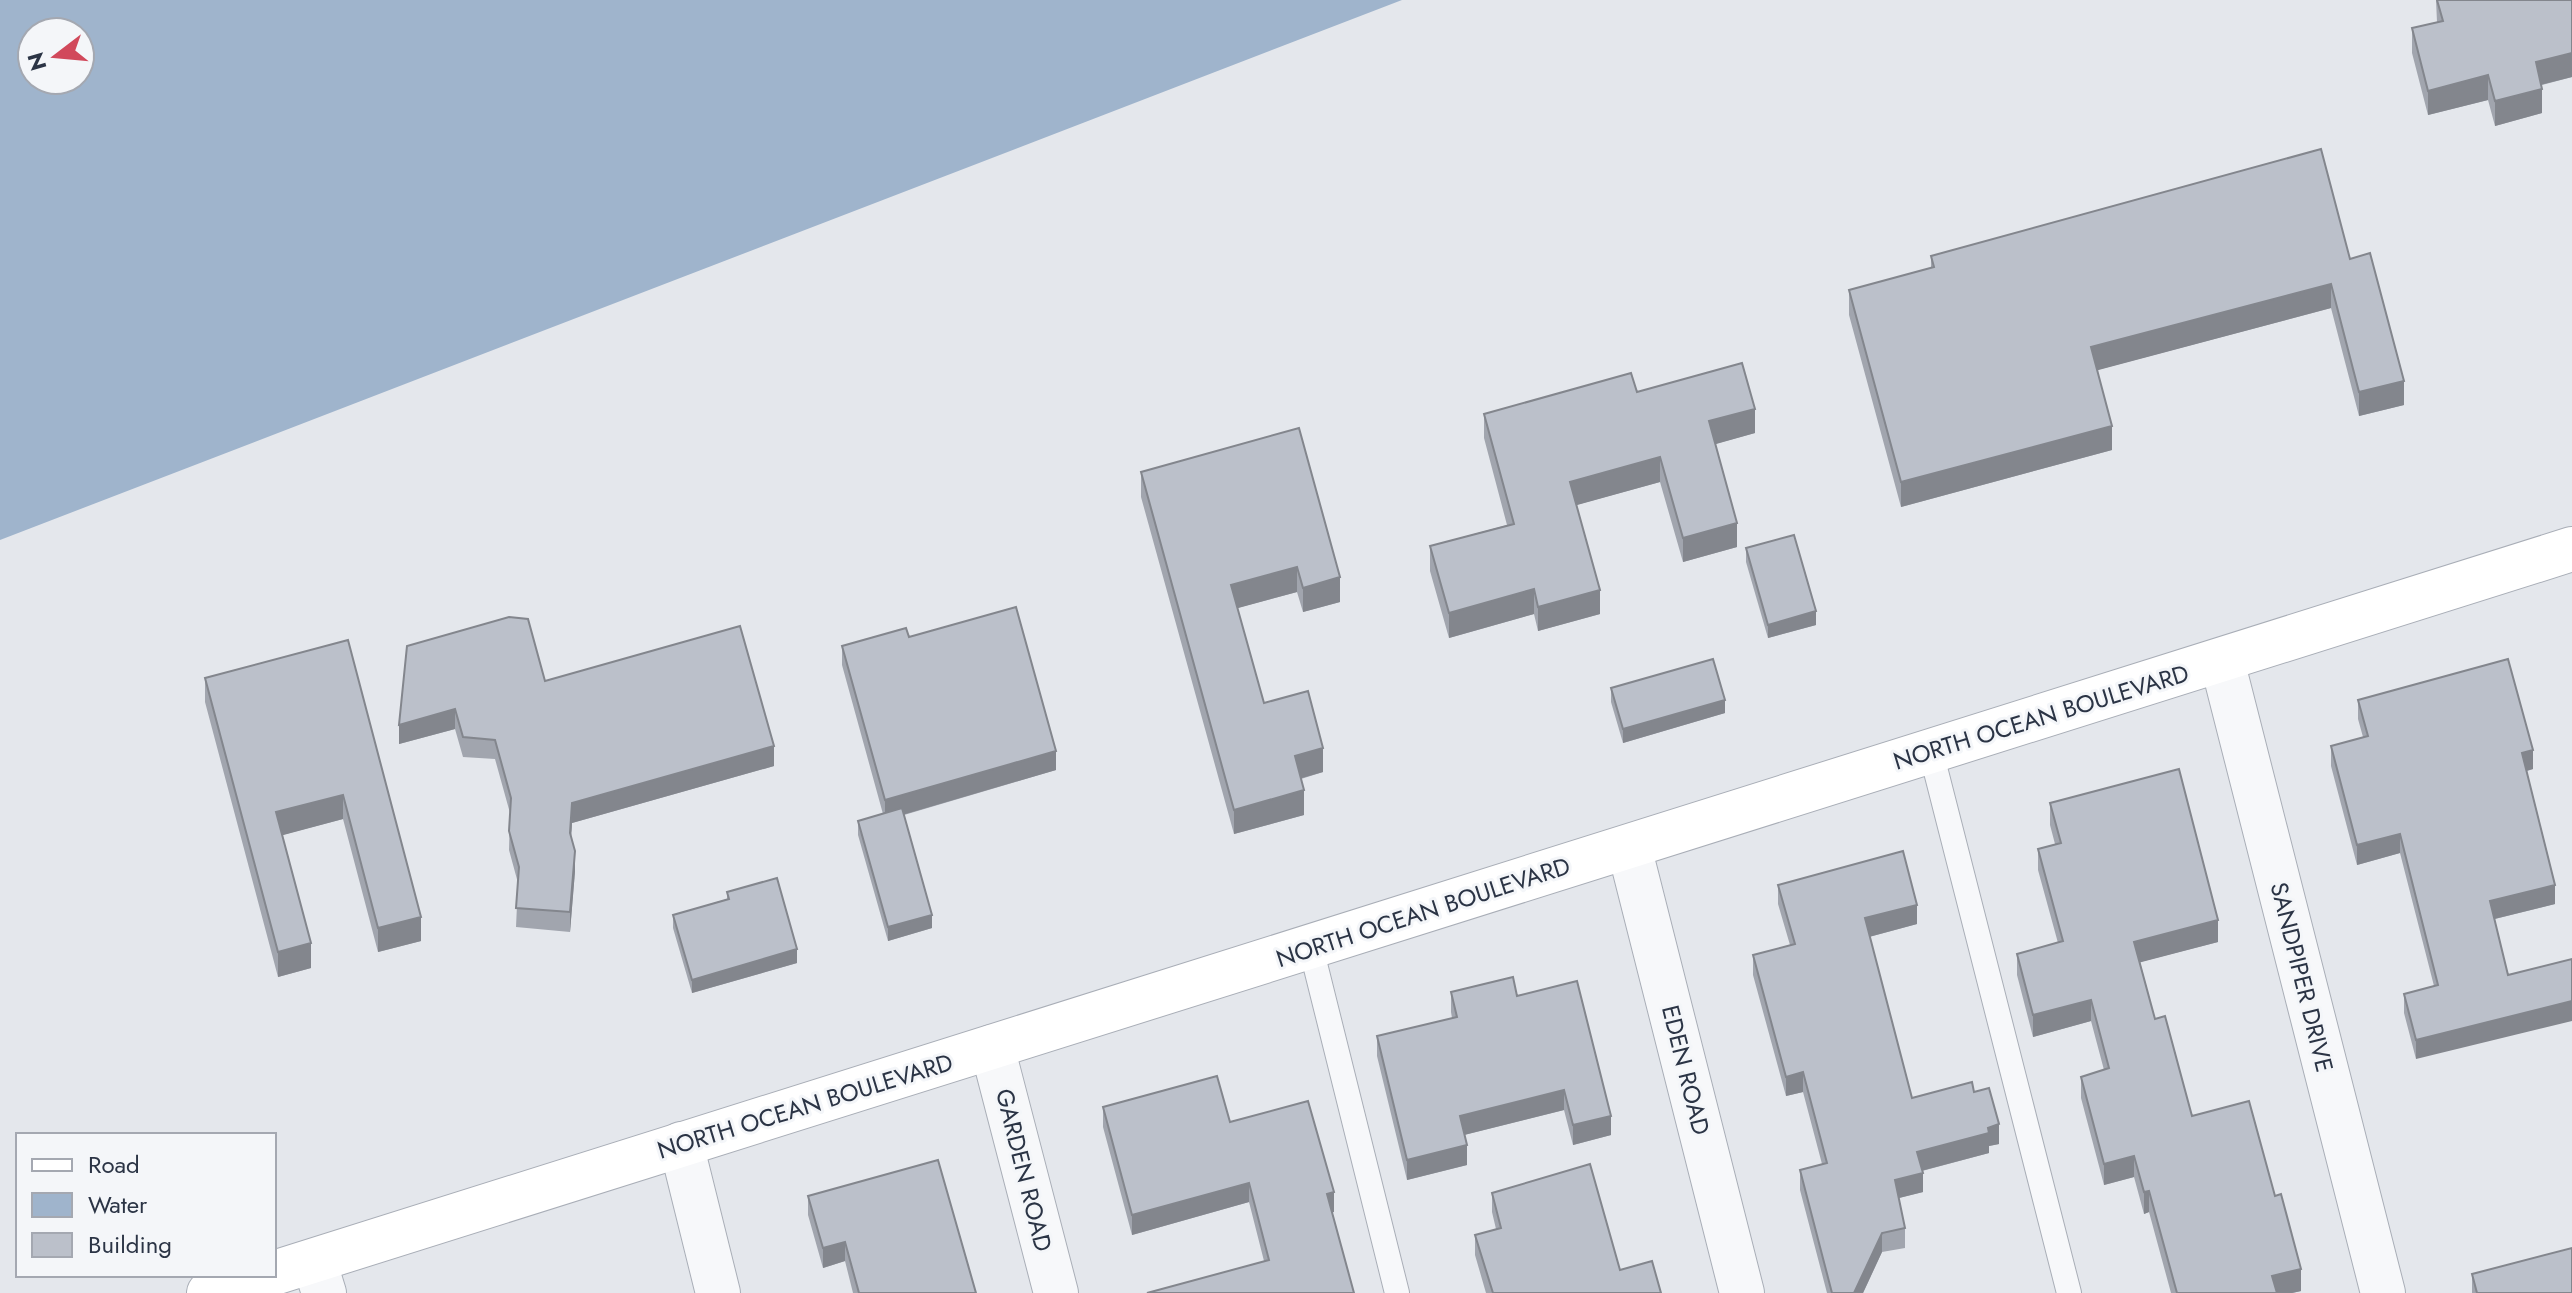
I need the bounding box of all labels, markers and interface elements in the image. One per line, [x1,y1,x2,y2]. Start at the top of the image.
north arrow [16,16,96,96]
text: N [19,49,55,74]
street label: NORTH OCEAN BOULEVARD [1889,655,2193,779]
street label: NORTH OCEAN BOULEVARD [1272,848,1574,976]
street label: SANDPIPER DRIVE [2261,878,2343,1076]
street label: EDEN ROAD [1653,1002,1719,1138]
street label: NORTH OCEAN BOULEVARD [653,1044,957,1168]
street label: GARDEN ROAD [987,1085,1061,1255]
legend [16,1133,276,1277]
text: Road [88,1147,140,1182]
text: Water [88,1187,148,1222]
text: Building [88,1227,172,1262]

